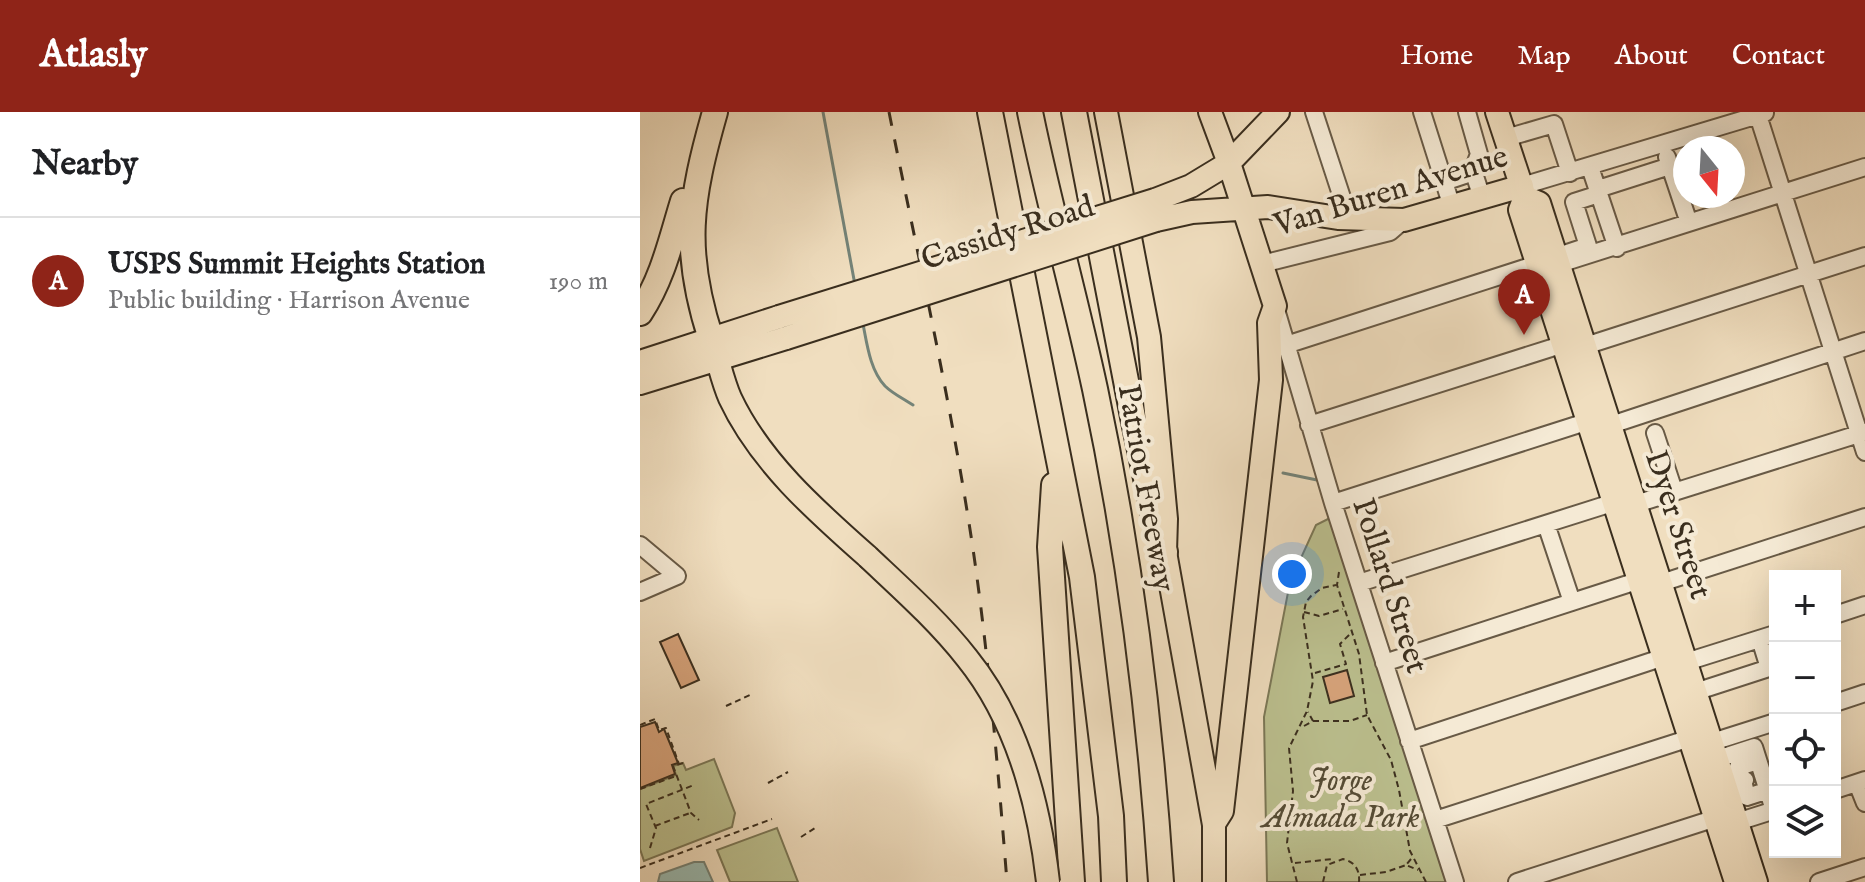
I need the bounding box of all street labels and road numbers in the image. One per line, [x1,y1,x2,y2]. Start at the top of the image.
street label: Van Buren Avenue [1268,137,1513,247]
street label: Cassidy Road [916,186,1101,281]
street label: Patriot Freeway [1107,381,1183,595]
street label: Dyer Street [1634,445,1720,605]
street label: Pollard Street [1341,493,1437,679]

